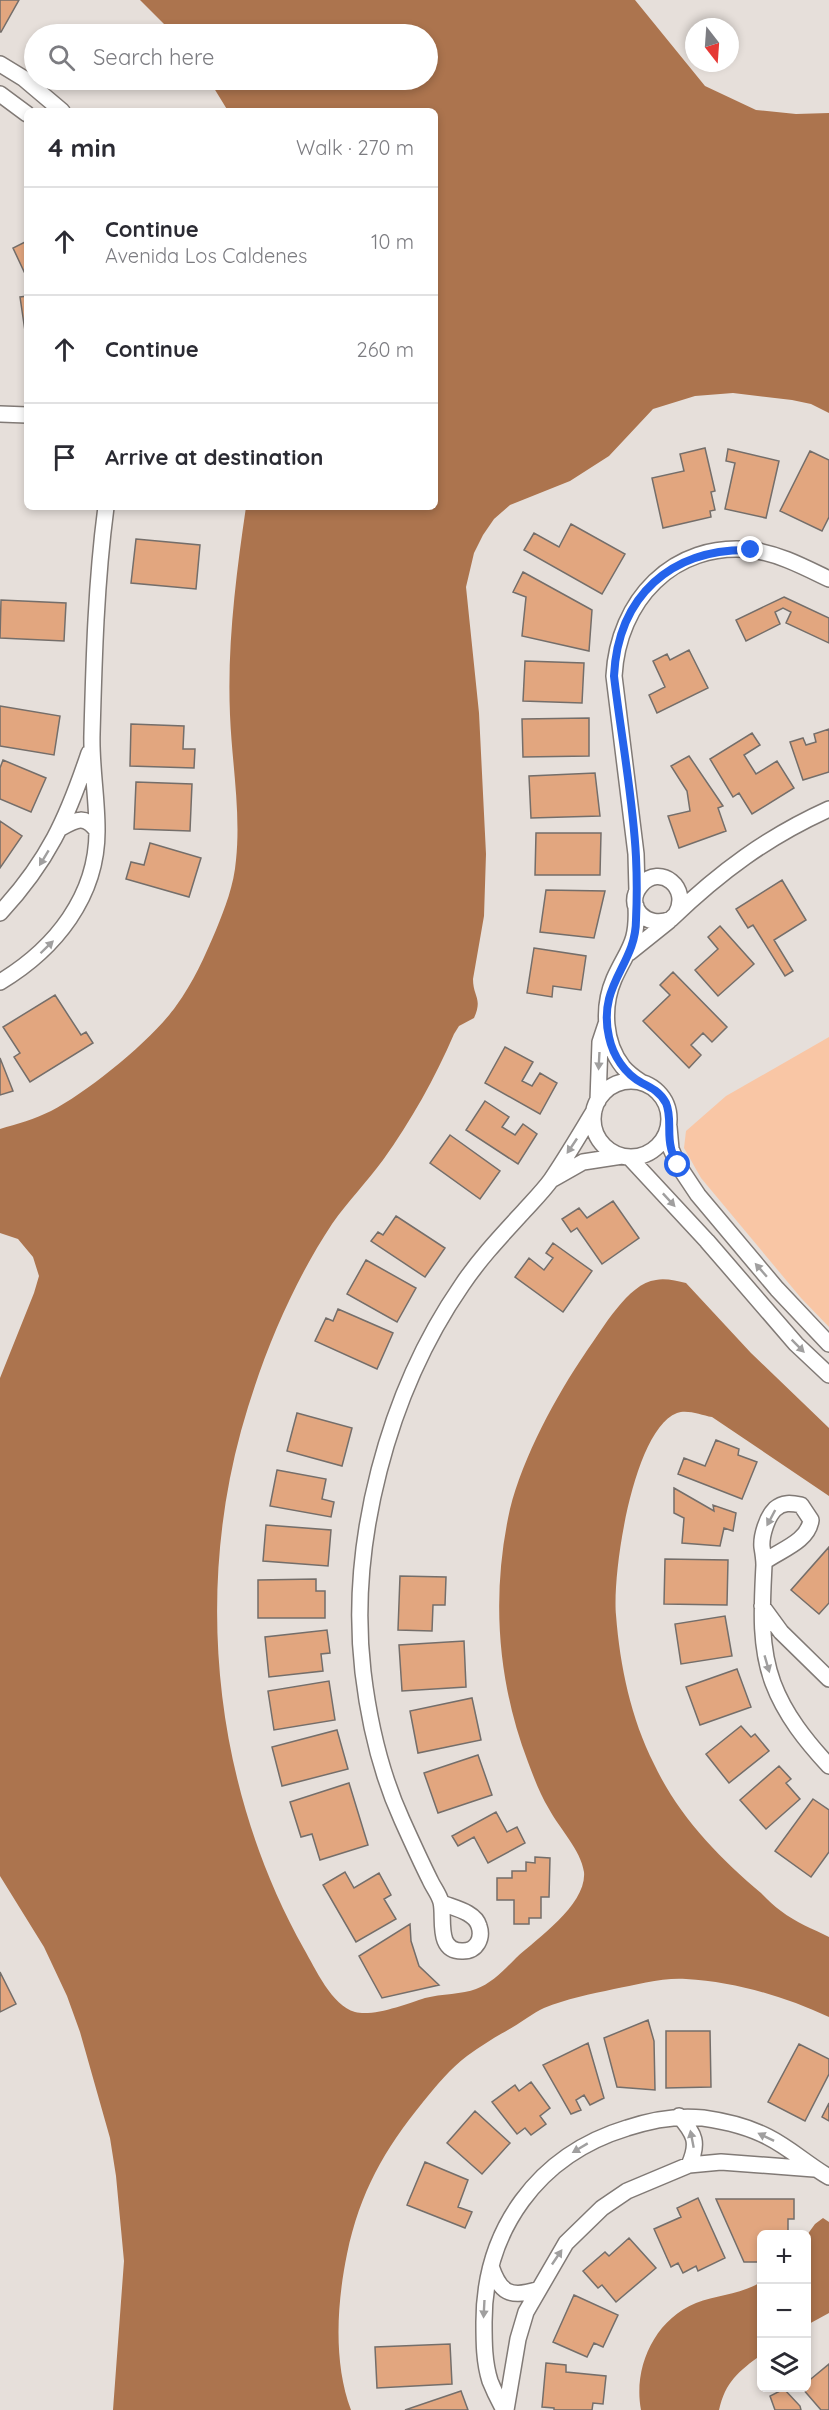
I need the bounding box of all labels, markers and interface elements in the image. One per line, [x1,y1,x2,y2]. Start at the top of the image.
north arrow [685,18,739,72]
search box [24,24,438,90]
icon: search [45,41,78,74]
text: Search here [93,43,214,71]
text: 4 min [48,131,116,164]
text: Walk · 270 m [296,135,414,160]
text: Continue [105,215,199,243]
icon: ahead [48,225,81,258]
text: 10 m [371,229,414,254]
text: Avenida Los Caldenes [105,243,308,268]
icon: ahead [48,333,81,366]
text: Continue [105,335,199,363]
text: 260 m [357,337,414,362]
icon: arrive [48,441,81,474]
text: Arrive at destination [105,443,323,471]
route end [737,536,763,562]
one-way arrow [38,850,49,866]
one-way arrow [39,940,54,954]
one-way arrow [595,1051,604,1070]
one-way arrow [567,1138,578,1154]
route start [664,1151,690,1177]
one-way arrow [662,1192,675,1207]
one-way arrow [755,1263,768,1278]
one-way arrow [791,1338,805,1352]
one-way arrow [766,1509,776,1527]
one-way arrow [763,1655,772,1673]
one-way arrow [687,2129,696,2148]
one-way arrow [757,2132,774,2141]
one-way arrow [572,2143,588,2154]
map controls [757,2230,811,2392]
button: + [757,2230,811,2284]
one-way arrow [551,2249,562,2265]
button: − [757,2284,811,2338]
one-way arrow [480,2299,489,2318]
button: layers [757,2338,811,2392]

